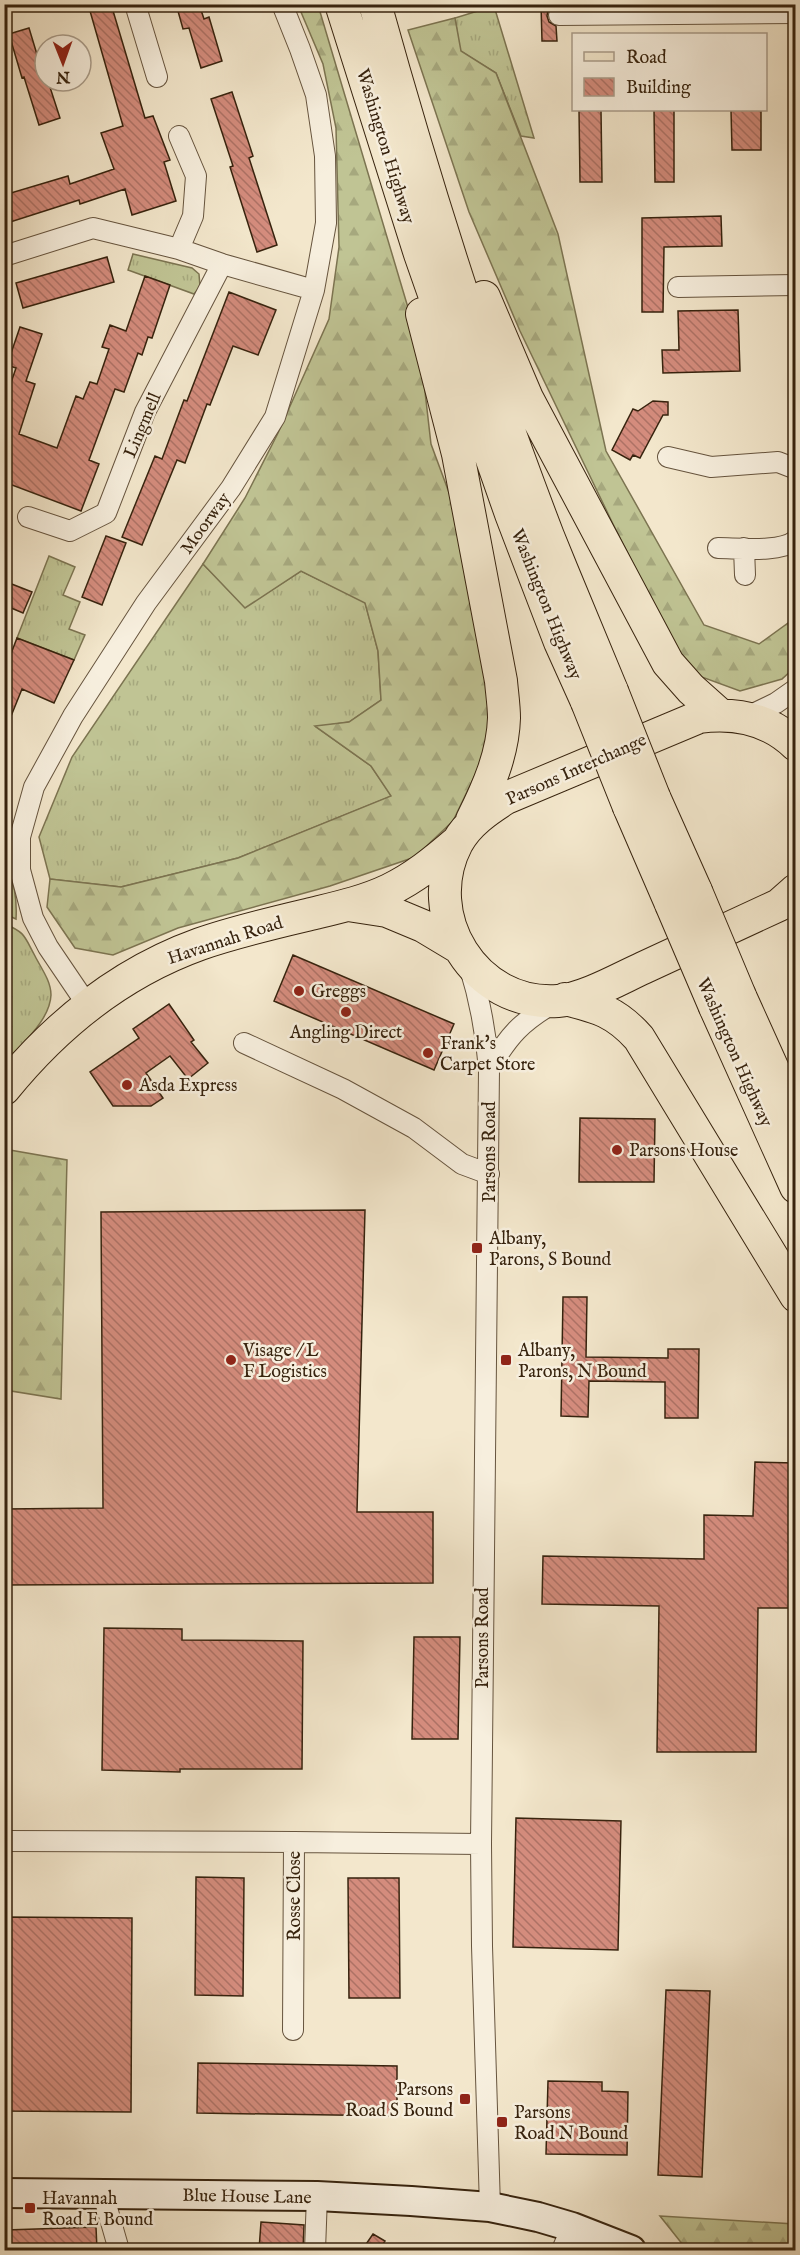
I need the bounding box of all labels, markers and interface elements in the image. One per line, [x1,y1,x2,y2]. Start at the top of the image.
north arrow [33,33,93,93]
legend [572,33,767,111]
text: Road [626,47,667,70]
text: N [56,66,71,86]
street label: Washington Highway [350,66,419,227]
text: Building [626,77,691,100]
street label: Lingmell [119,389,167,462]
street label: Moorway [176,488,236,559]
street label: Washington Highway [505,526,586,684]
street label: Parsons Interchange [503,729,651,812]
street label: Havannah Road [165,912,286,971]
street label: Washington Highway [690,974,777,1131]
place label: Greggs [311,981,366,1004]
marker: Greggs [292,984,306,998]
marker: Angling Direct [339,1005,353,1019]
place label: Angling Direct [289,1022,402,1045]
place label: Frank's Carpet Store [440,1033,535,1077]
marker: Frank's Carpet Store [421,1046,435,1060]
place label: Asda Express [138,1075,237,1098]
marker: Asda Express [120,1078,134,1092]
street label: Parsons Road [479,1101,502,1203]
place label: Parsons House [629,1140,738,1163]
marker: Parsons House [610,1143,624,1157]
place label: Albany, Parons, S Bound [488,1228,612,1272]
marker: Albany, Parons, S Bound [470,1241,484,1255]
place label: Visage / L F Logistics [242,1340,327,1384]
place label: Albany, Parons, N Bound [517,1340,647,1384]
marker: Visage / L F Logistics [224,1353,238,1367]
marker: Albany, Parons, N Bound [499,1353,513,1367]
street label: Parsons Road [472,1587,495,1689]
street label: Rosse Close [284,1851,307,1941]
place label: Parsons Road S Bound [345,2079,453,2123]
marker: Parsons Road S Bound [458,2092,472,2106]
place label: Parsons Road N Bound [514,2102,629,2146]
marker: Parsons Road N Bound [495,2115,509,2129]
street label: Blue House Lane [182,2185,312,2210]
place label: Havannah Road E Bound [42,2188,153,2232]
marker: Havannah Road E Bound [23,2201,37,2215]

